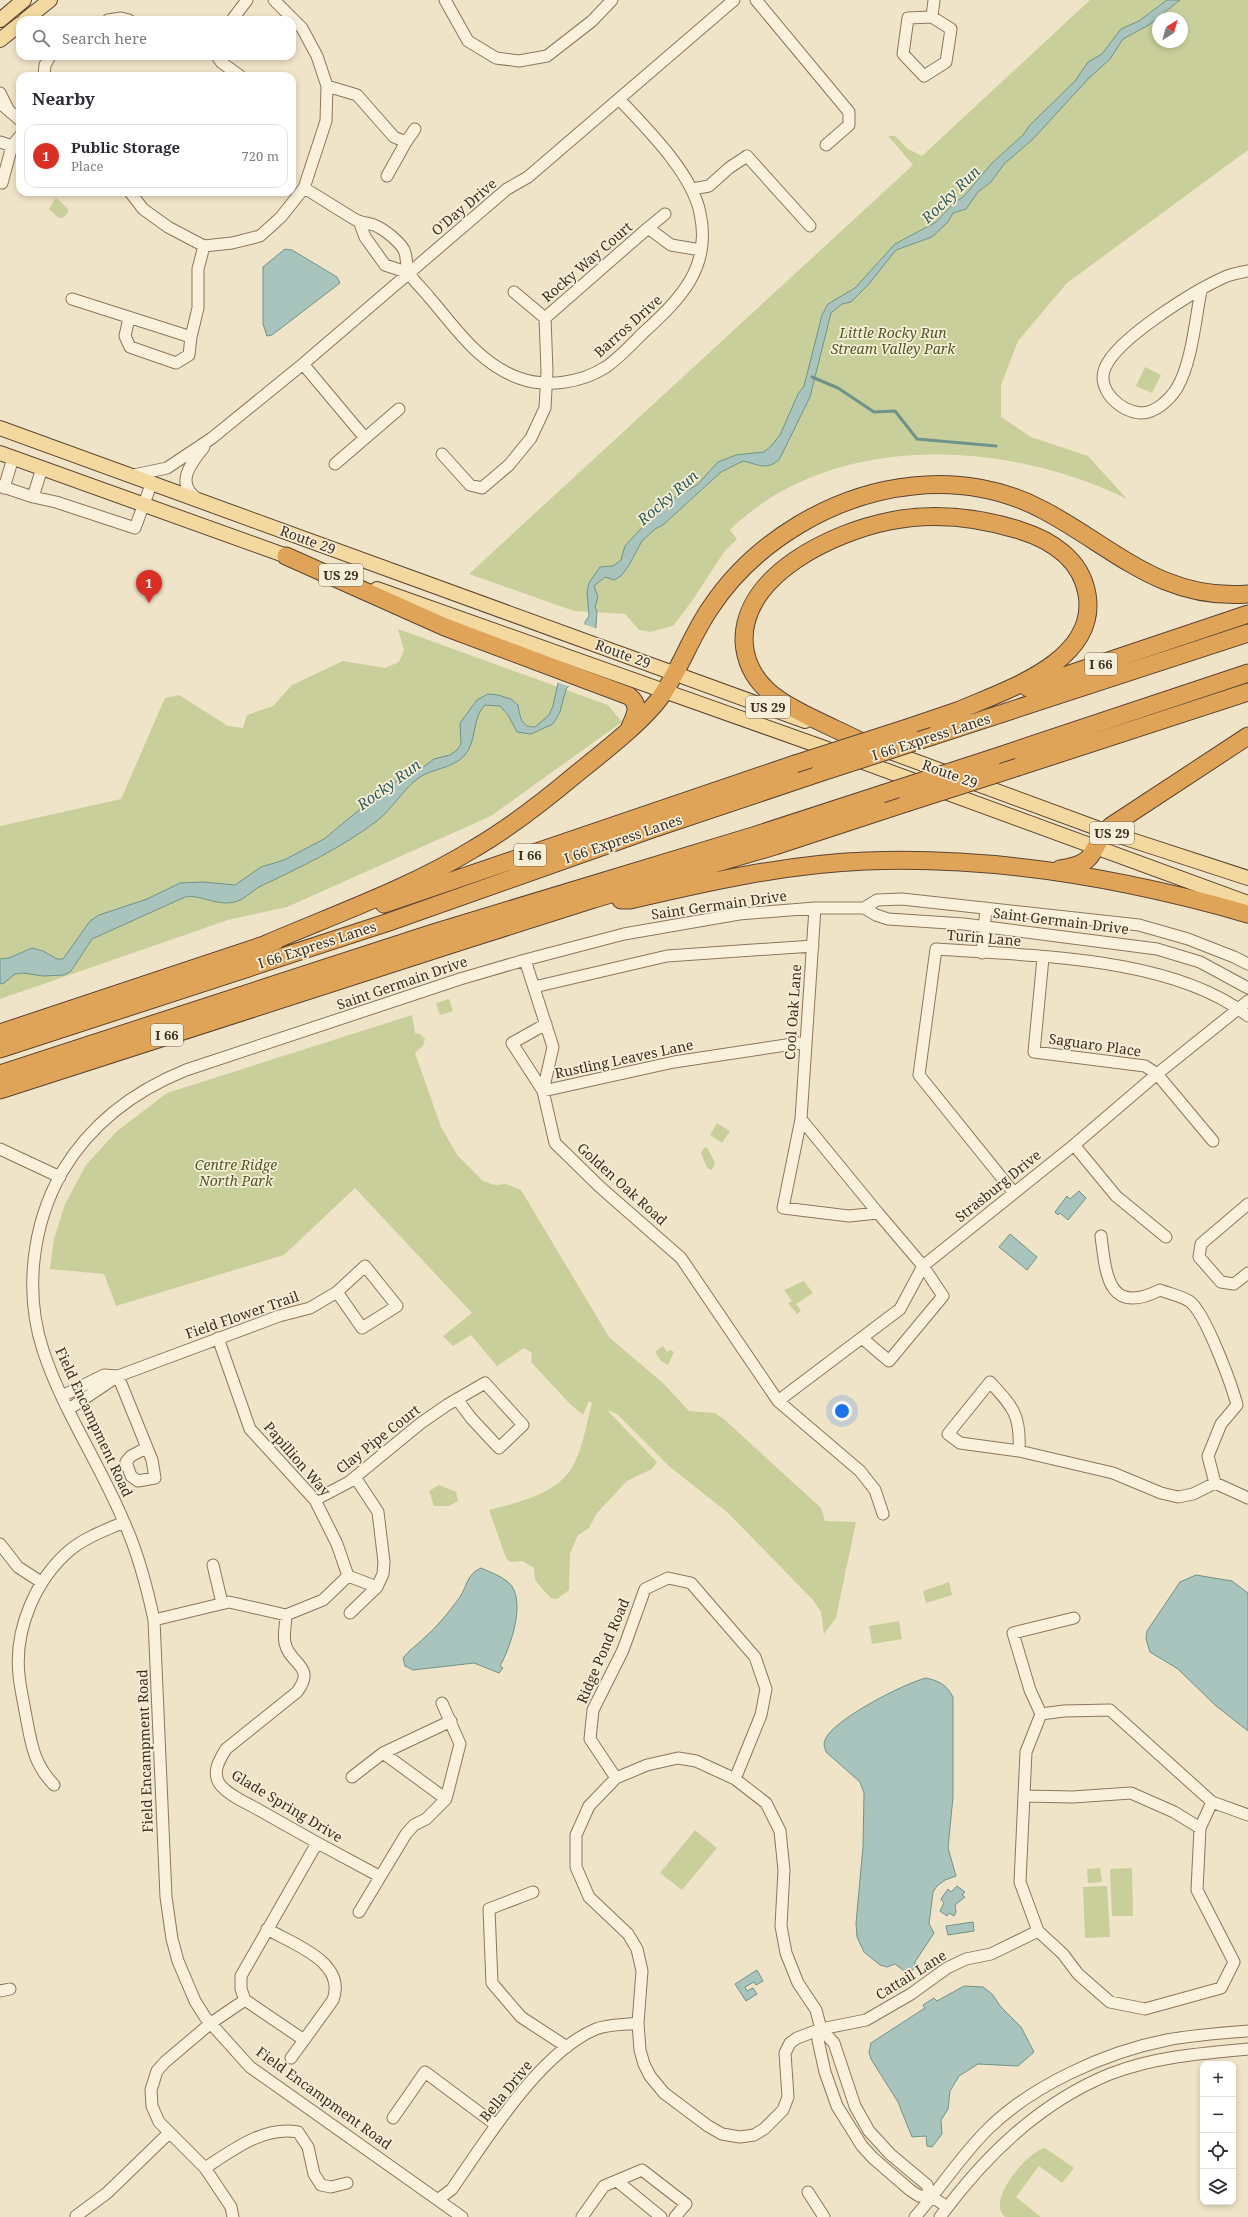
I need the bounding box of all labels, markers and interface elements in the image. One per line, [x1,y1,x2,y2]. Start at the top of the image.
north arrow [1152,12,1188,48]
search box [16,16,296,60]
icon: search [30,27,52,49]
text: Search here [62,28,147,48]
text: Nearby [32,87,95,110]
text: Public Storage [71,137,180,157]
text: 1 [42,147,50,165]
text: 720 m [242,147,279,165]
text: Place [71,157,104,175]
water label: Rocky Run [916,161,984,228]
street label: O'Day Drive [427,174,500,239]
street label: Rocky Way Court [537,217,636,306]
street label: Barros Drive [590,290,666,361]
park label: Little Rocky Run Stream Valley Park [831,323,956,358]
water label: Rocky Run [632,465,702,530]
street label: Route 29 [278,521,339,558]
road number: US 29 [319,564,363,586]
pin: 1 [136,570,162,603]
street label: Route 29 [593,635,654,672]
road number: I 66 [1085,653,1117,675]
road number: US 29 [746,696,790,718]
street label: I 66 Express Lanes [869,708,992,765]
water label: Rocky Run [352,754,424,815]
street label: Route 29 [920,755,981,792]
street label: I 66 Express Lanes [561,809,684,868]
road number: US 29 [1090,822,1134,844]
road number: I 66 [514,844,546,866]
street label: Saint Germain Drive [650,886,788,923]
street label: Saint Germain Drive [992,903,1130,938]
street label: I 66 Express Lanes [255,916,378,973]
street label: Turin Lane [946,925,1022,950]
street label: Saint Germain Drive [334,951,470,1014]
street label: Cool Oak Lane [780,963,805,1060]
road number: I 66 [151,1024,183,1046]
street label: Saguaro Place [1048,1029,1143,1060]
street label: Rustling Leaves Lane [553,1035,695,1082]
street label: Golden Oak Road [573,1138,672,1229]
street label: Strasburg Drive [951,1145,1045,1226]
park label: Centre Ridge North Park [195,1155,277,1190]
street label: Field Flower Trail [183,1286,302,1343]
street label: Field Encampment Road [51,1344,138,1500]
street label: Clay Pipe Court [332,1400,424,1477]
your location [832,1401,852,1421]
street label: Papillion Way [260,1418,335,1500]
street label: Ridge Pond Road [572,1595,633,1706]
street label: Field Encampment Road [132,1669,157,1833]
street label: Glade Spring Drive [228,1765,346,1846]
street label: Cattail Lane [872,1945,950,2004]
street label: Field Encampment Road [253,2042,396,2153]
street label: Bella Drive [475,2056,536,2125]
map controls [1200,2061,1236,2205]
button: + [1200,2061,1236,2097]
button: − [1200,2097,1236,2133]
button: locate [1200,2133,1236,2169]
button: layers [1200,2169,1236,2205]

